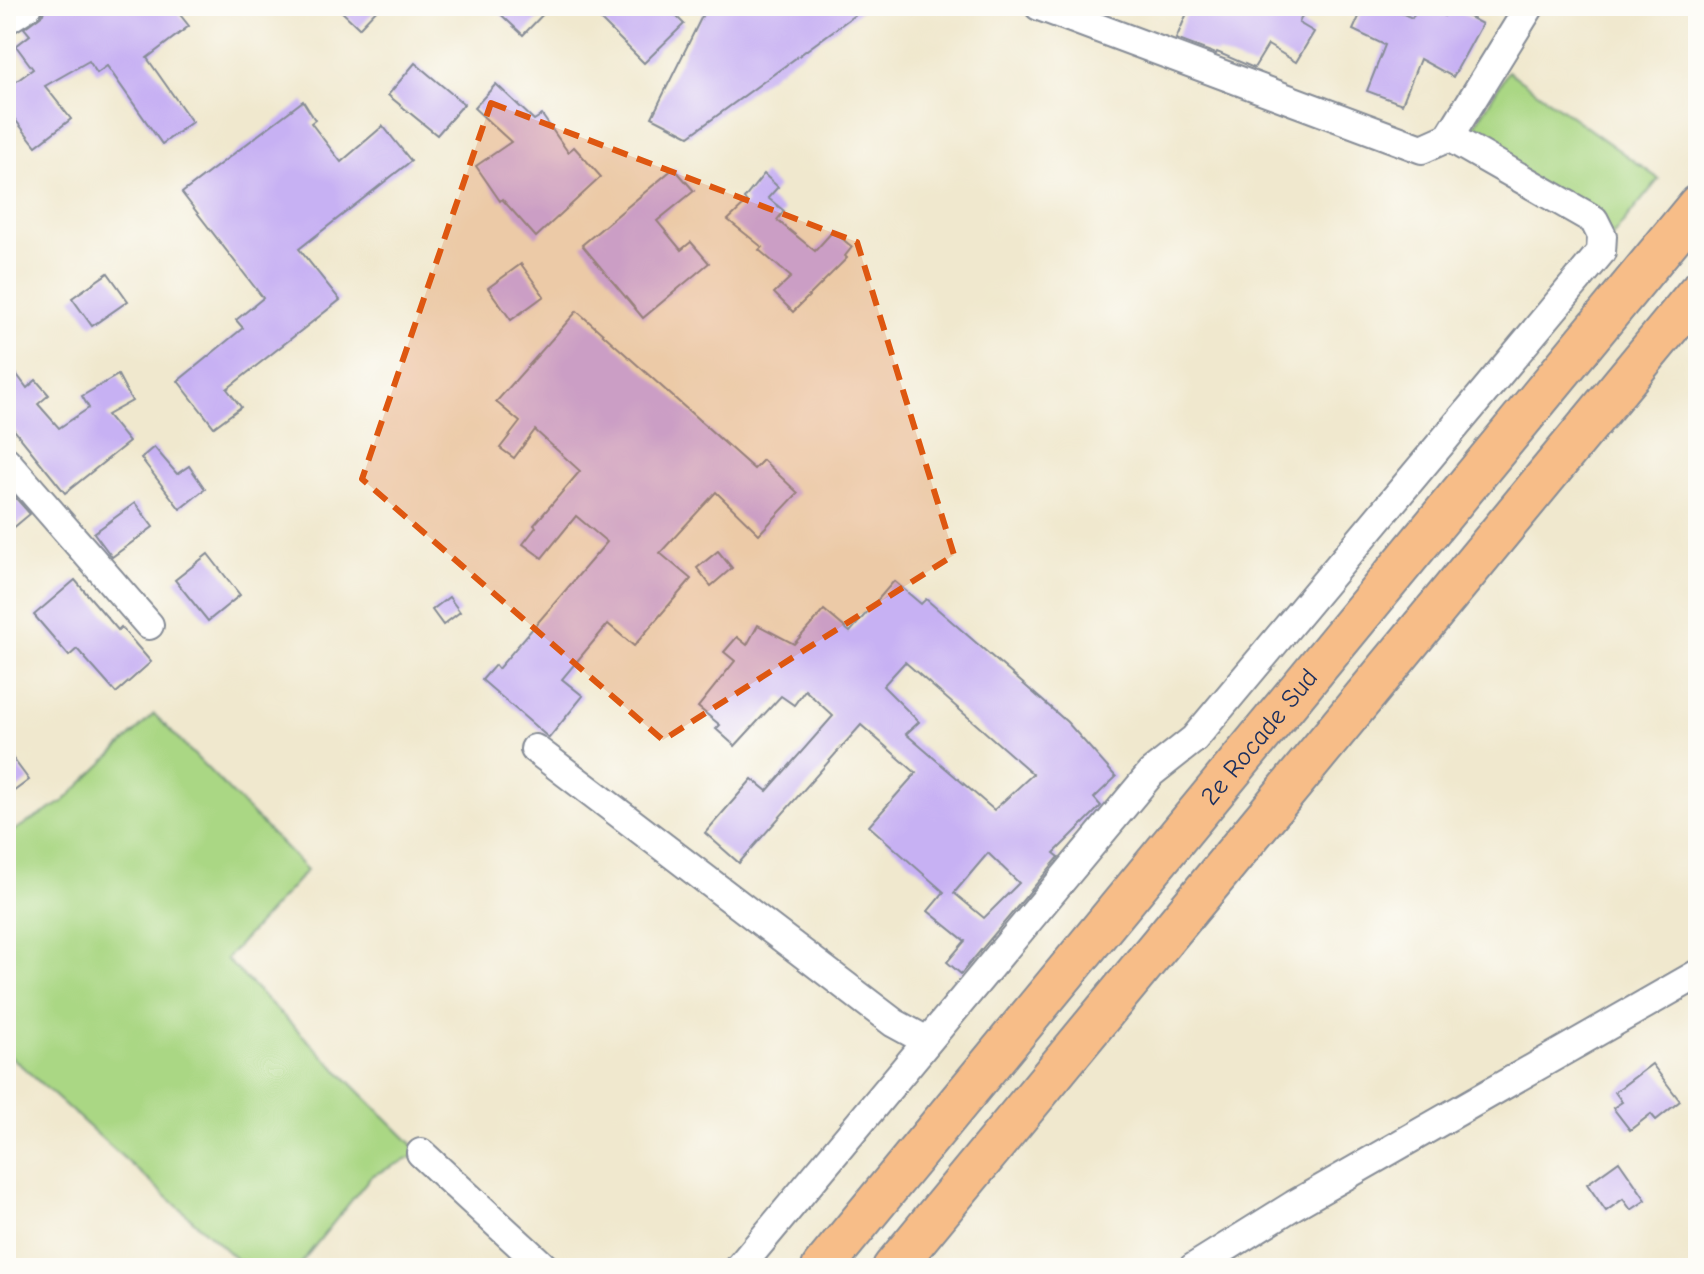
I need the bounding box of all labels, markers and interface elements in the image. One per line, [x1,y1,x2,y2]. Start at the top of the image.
street label: 2e Rocade Sud [1195,663,1324,811]

